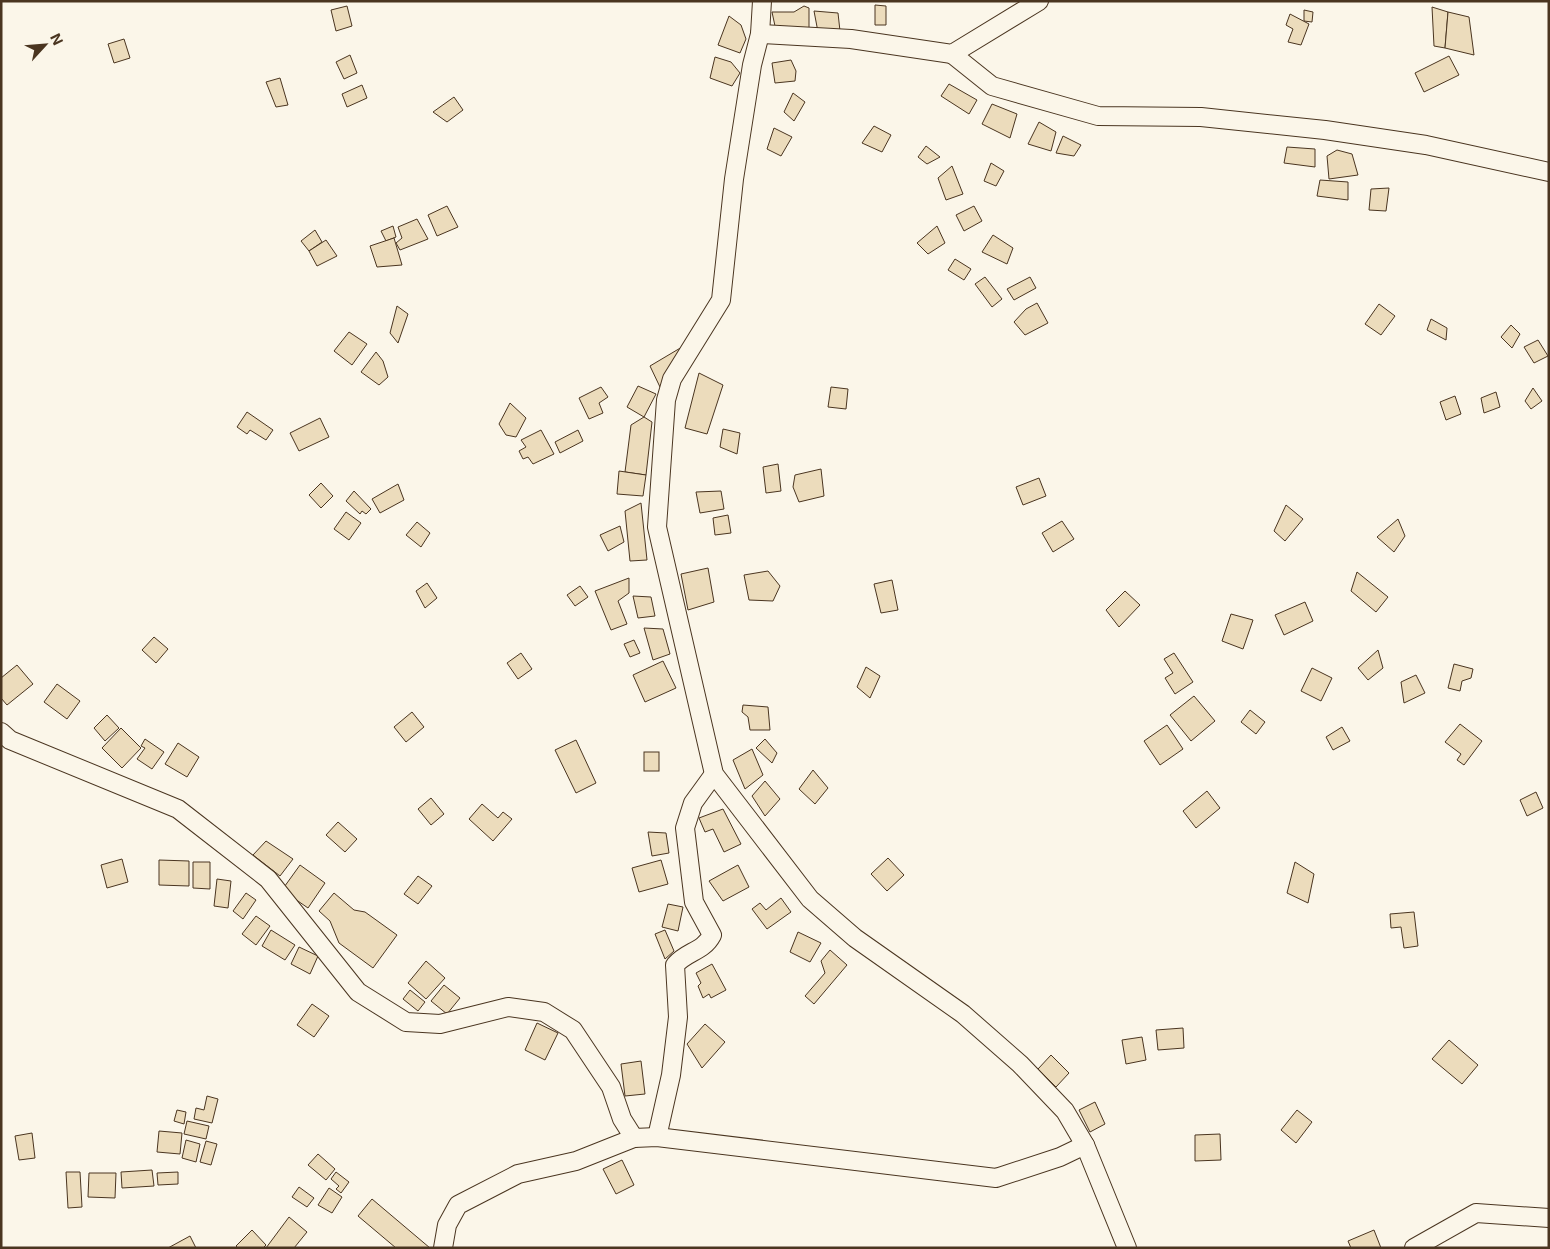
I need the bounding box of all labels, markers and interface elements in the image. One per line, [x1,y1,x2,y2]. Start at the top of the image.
north arrow [20,20,70,70]
text: N [47,31,67,48]

